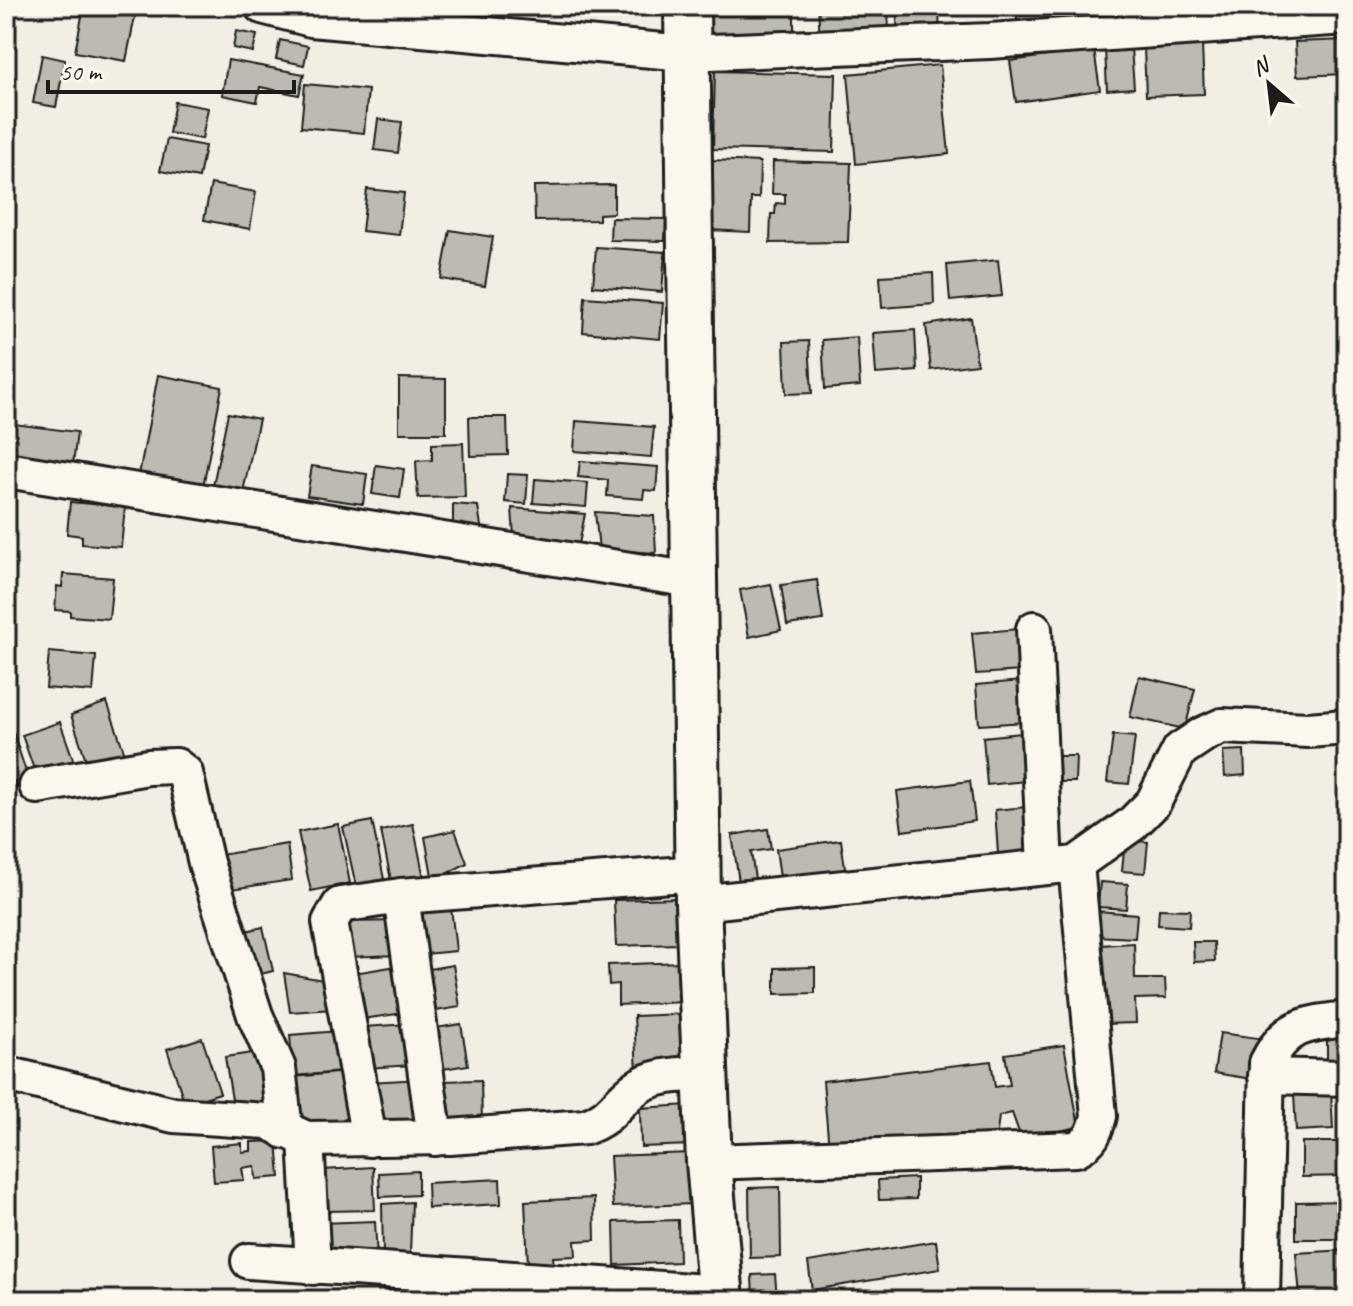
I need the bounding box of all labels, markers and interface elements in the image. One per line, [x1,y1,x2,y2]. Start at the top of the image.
scale bar [48,44,294,94]
north arrow [1229,44,1309,124]
text: N [1247,50,1276,83]
text: 50 m [60,57,103,87]

